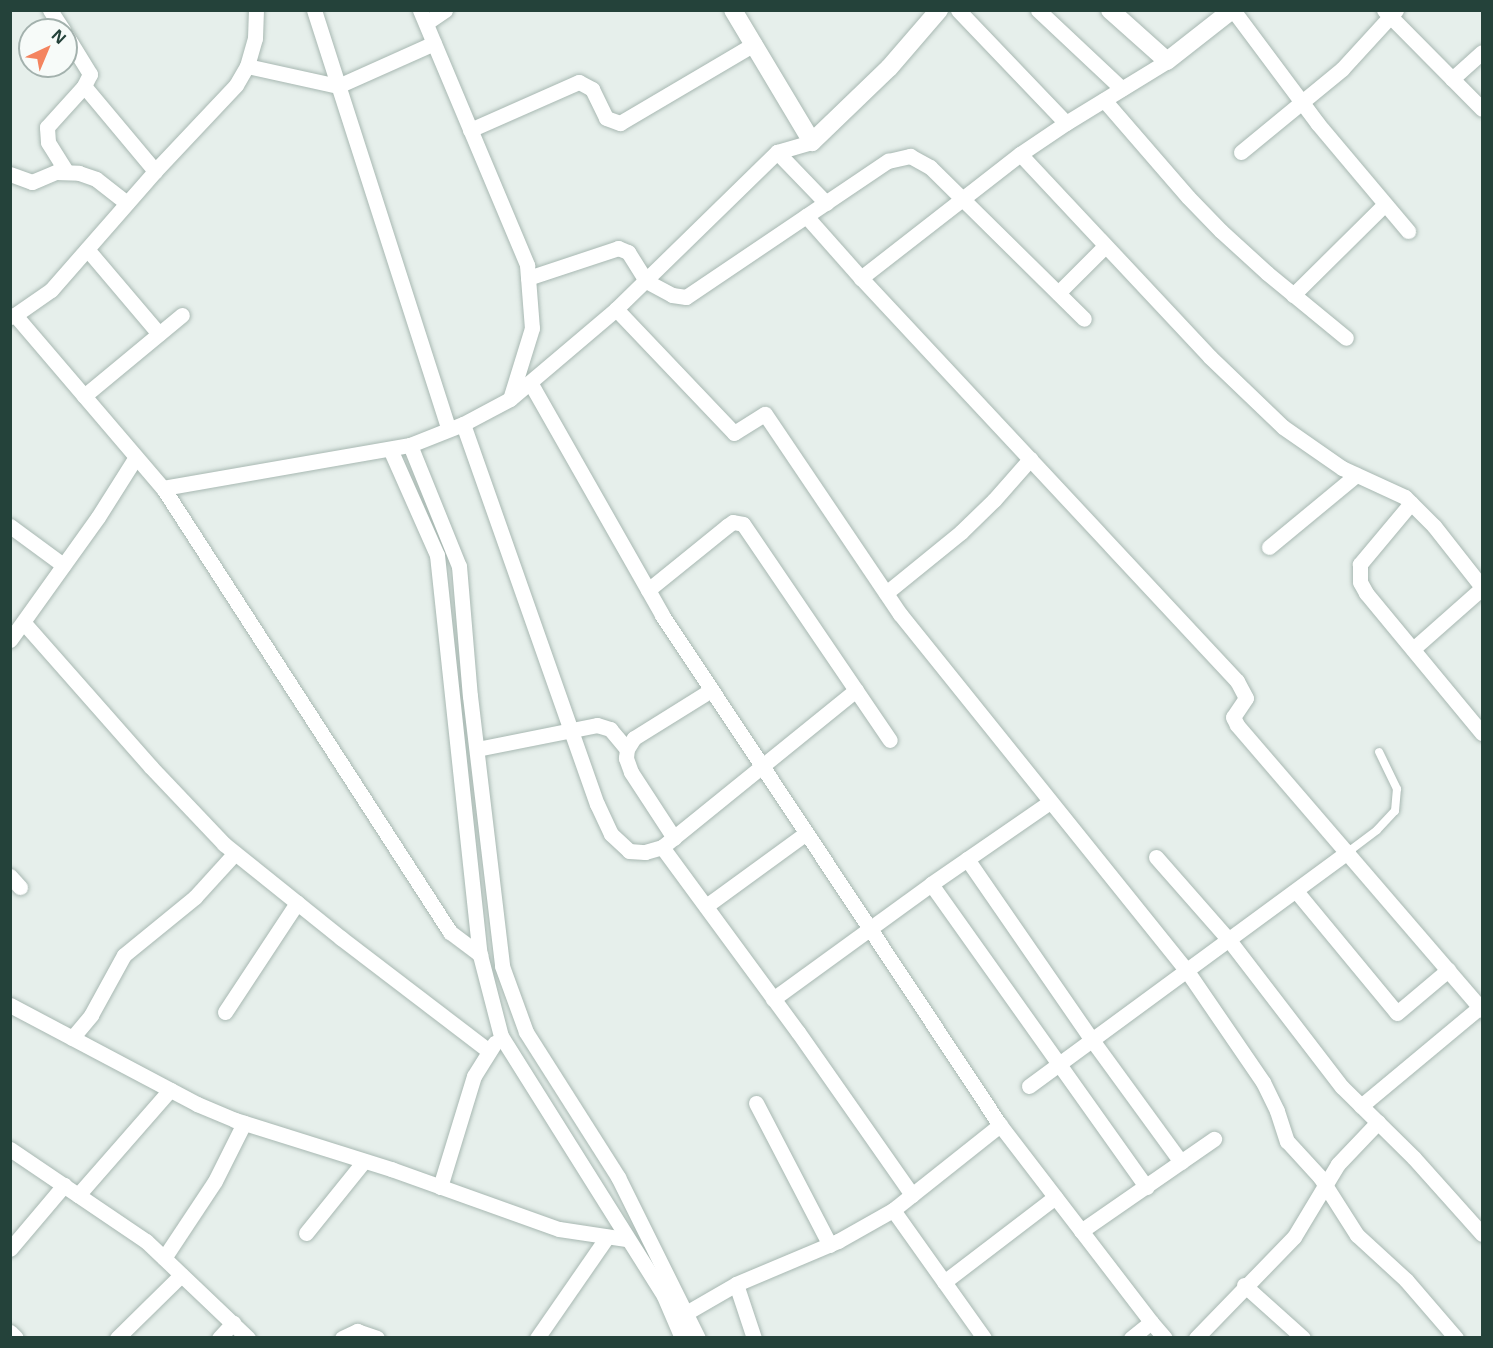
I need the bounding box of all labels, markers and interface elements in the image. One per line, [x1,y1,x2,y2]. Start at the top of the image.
north arrow [18,18,78,78]
text: N [47,24,71,49]

